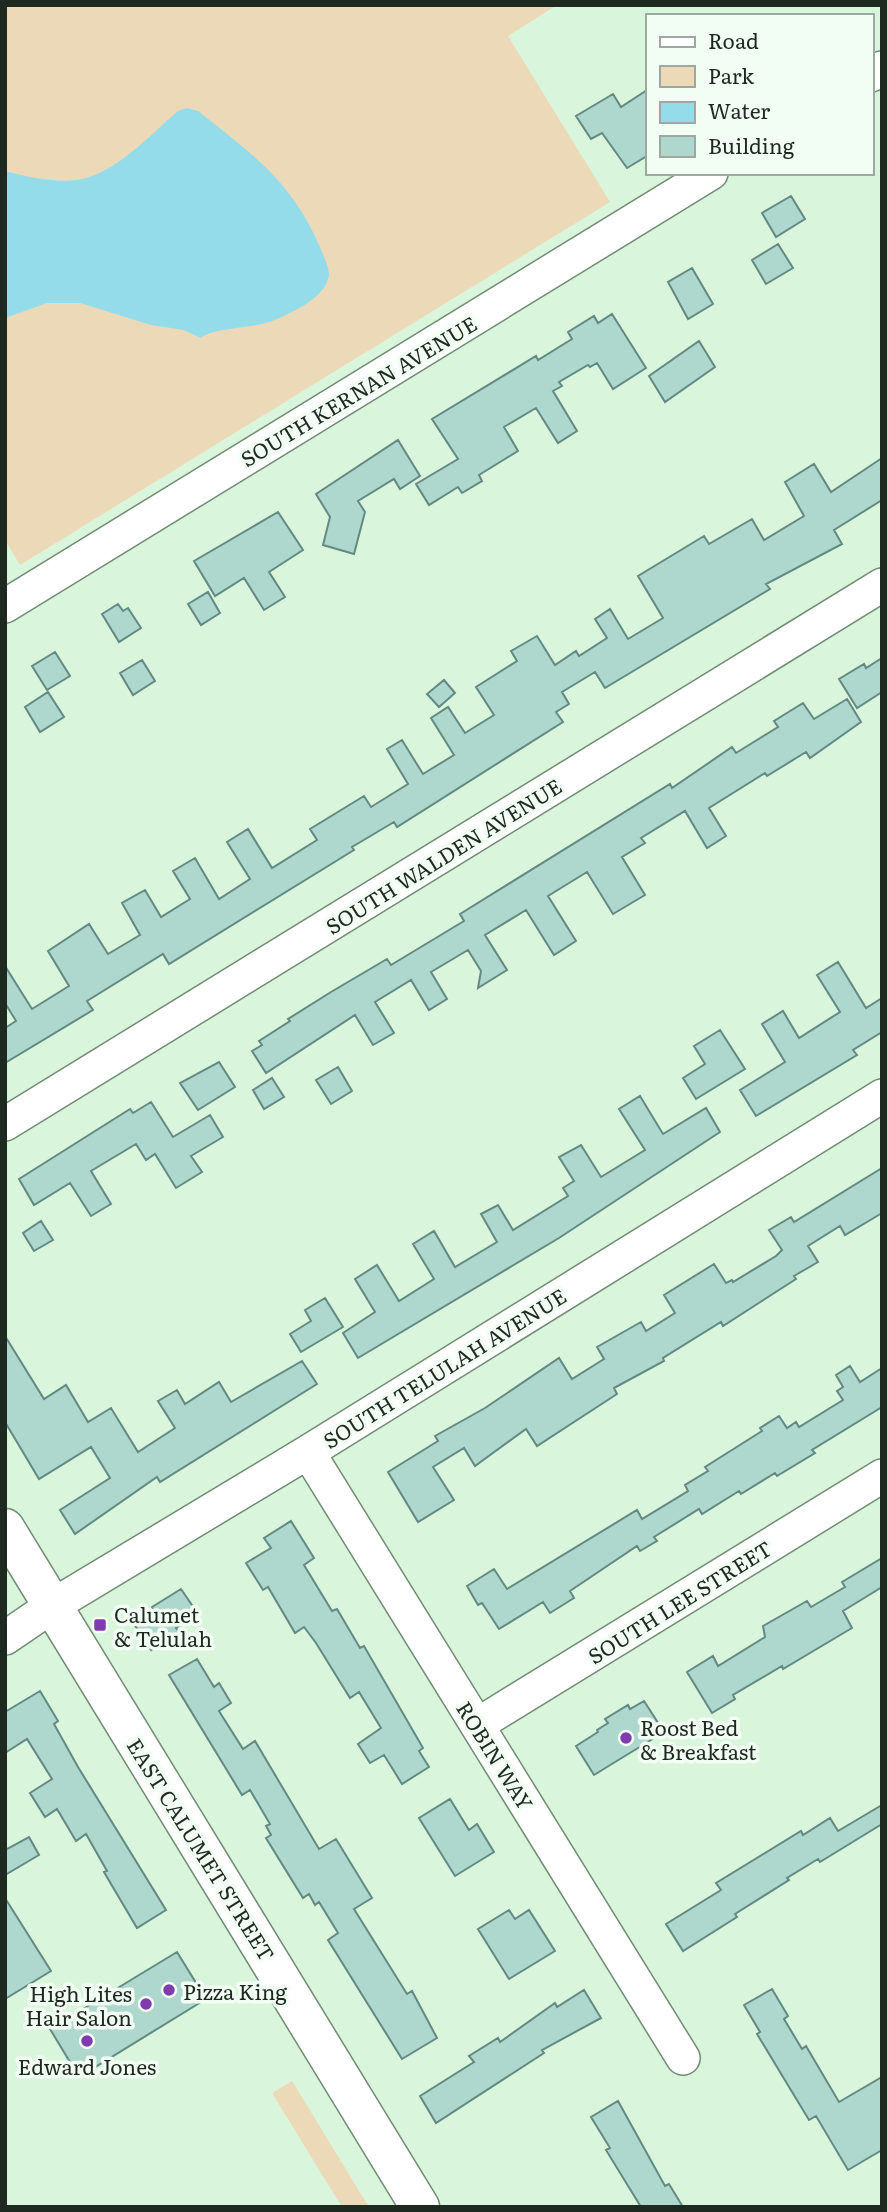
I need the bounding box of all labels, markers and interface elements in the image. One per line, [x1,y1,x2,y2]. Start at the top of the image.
legend [646,14,873,175]
text: Road [708,24,759,55]
text: Park [708,59,754,90]
text: Water [708,94,770,125]
text: Building [708,129,795,160]
street label: SOUTH KERNAN AVENUE [234,307,482,473]
street label: SOUTH WALDEN AVENUE [319,769,567,941]
street label: SOUTH TELULAH AVENUE [316,1279,572,1455]
street label: SOUTH LEE STREET [581,1532,777,1670]
place label: Calumet & Telulah [114,1598,212,1653]
marker: Calumet & Telulah [92,1617,108,1633]
street label: ROBIN WAY [450,1694,542,1816]
place label: Roost Bed & Breakfast [640,1711,757,1766]
marker: Roost Bed & Breakfast [618,1730,634,1746]
street label: EAST CALUMET STREET [121,1732,283,1966]
place label: Pizza King [183,1975,287,2006]
place label: High Lites Hair Salon [25,1977,132,2032]
marker: Pizza King [161,1982,177,1998]
marker: High Lites Hair Salon [138,1996,154,2012]
marker: Edward Jones [79,2033,95,2049]
place label: Edward Jones [18,2050,156,2081]

